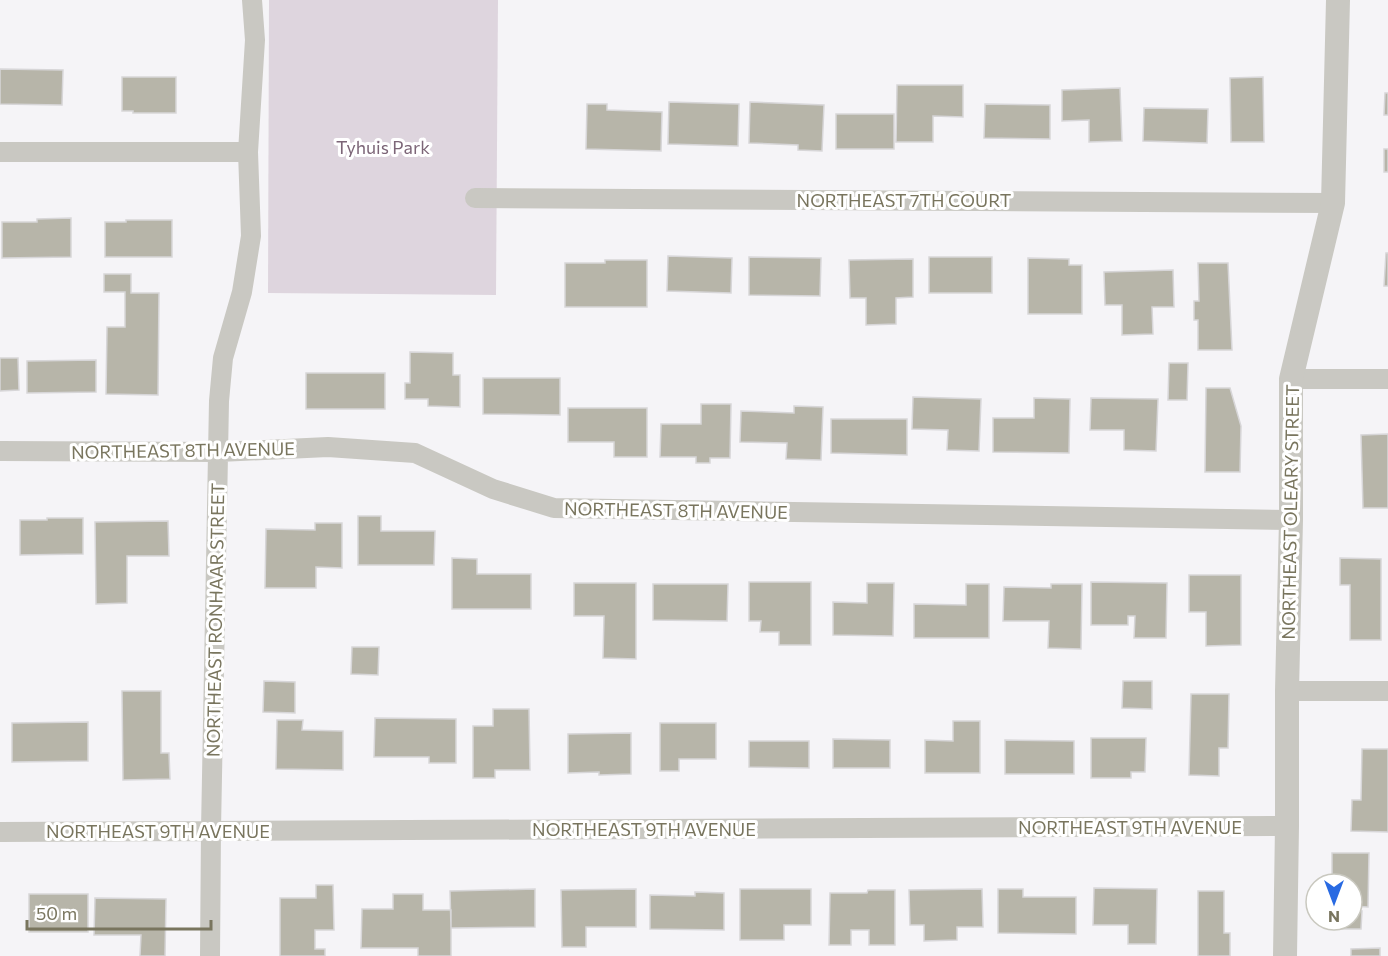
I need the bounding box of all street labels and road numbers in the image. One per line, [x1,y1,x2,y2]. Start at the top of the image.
street label: NORTHEAST 7TH COURT [797,189,1011,211]
street label: NORTHEAST OLEARY STREET [1277,384,1303,640]
street label: NORTHEAST 8TH AVENUE [71,437,295,463]
street label: NORTHEAST RONHAAR STREET [202,483,228,757]
street label: NORTHEAST 8TH AVENUE [564,497,788,523]
street label: NORTHEAST 9TH AVENUE [1018,816,1242,838]
street label: NORTHEAST 9TH AVENUE [532,818,756,840]
street label: NORTHEAST 9TH AVENUE [46,820,270,842]

